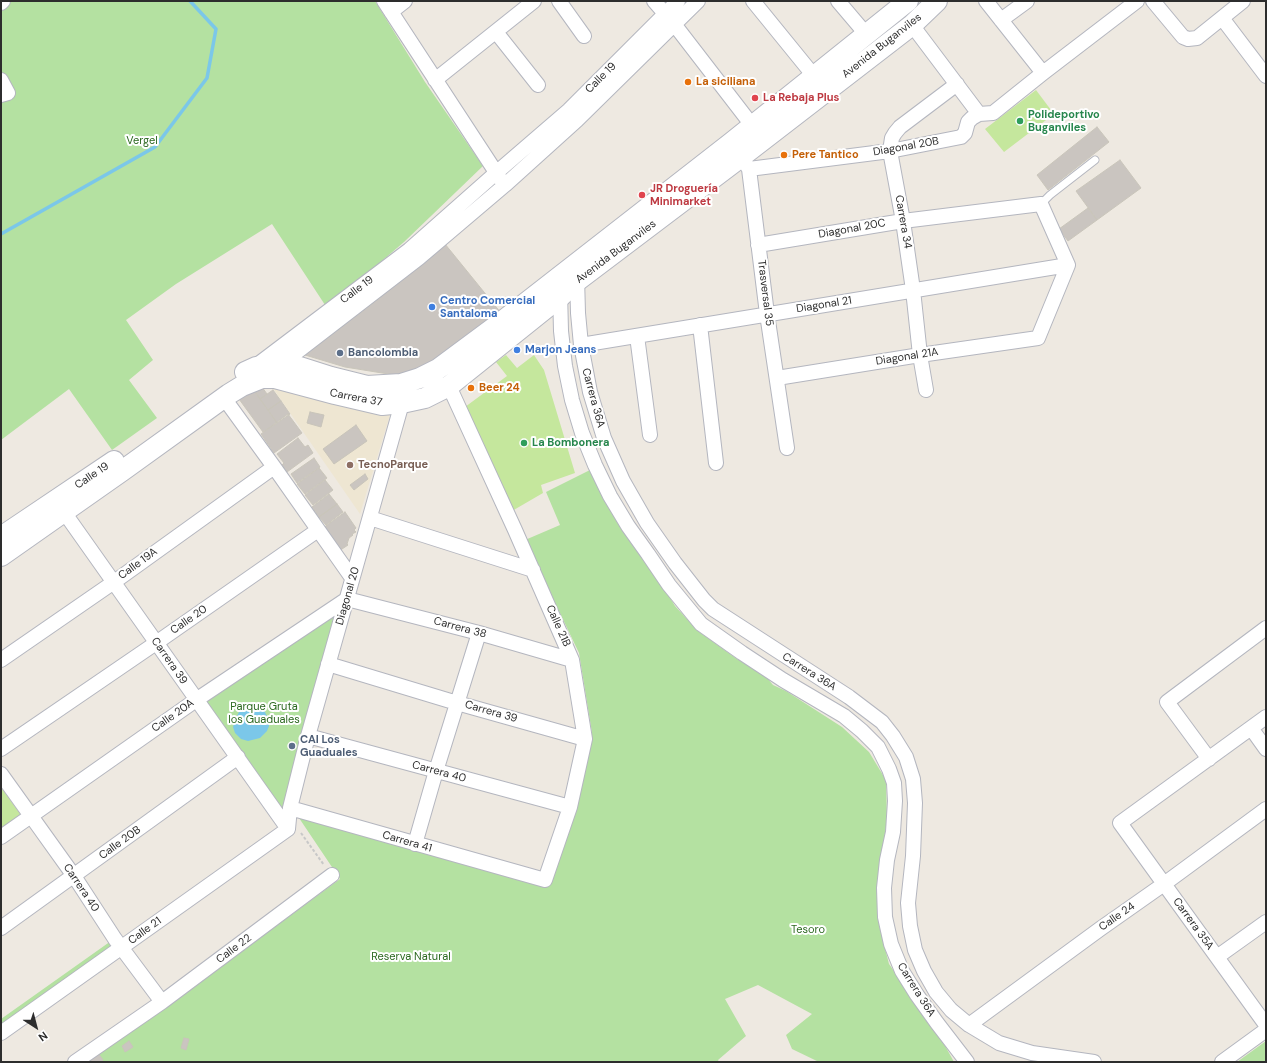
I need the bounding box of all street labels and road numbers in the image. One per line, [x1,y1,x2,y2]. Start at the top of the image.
street label: Avenida Buganviles [840,11,924,81]
street label: Calle 19 [583,60,619,96]
street label: Diagonal 20B [872,135,940,159]
street label: Carrera 34 [892,194,914,250]
street label: Avenida Buganviles [573,217,659,287]
street label: Diagonal 20C [817,217,887,241]
street label: Trasversal 35 [754,259,776,327]
street label: Calle 19 [338,273,376,307]
street label: Diagonal 21 [795,294,853,316]
street label: Diagonal 21A [875,346,939,368]
street label: Carrera 36A [579,367,607,429]
street label: Carrera 37 [329,386,383,410]
street label: Calle 19 [72,460,112,492]
street label: Calle 19A [116,545,160,583]
street label: Diagonal 20 [333,565,363,627]
street label: Calle 20 [168,603,210,637]
street label: Calle 21B [543,603,573,649]
street label: Carrera 38 [432,615,488,641]
street label: Carrera 39 [148,635,190,687]
street label: Carrera 36A [780,650,838,694]
street label: Calle 20A [149,697,197,735]
street label: Carrera 39 [463,698,519,726]
street label: Carrera 40 [411,758,467,786]
street label: Calle 20B [97,823,143,863]
street label: Carrera 41 [381,829,433,855]
street label: Carrera 40 [60,861,102,915]
street label: Carrera 35A [1170,895,1216,953]
street label: Calle 24 [1097,900,1137,934]
street label: Calle 21 [126,915,164,947]
street label: Calle 22 [214,932,254,966]
street label: Carrera 36A [894,961,938,1019]

